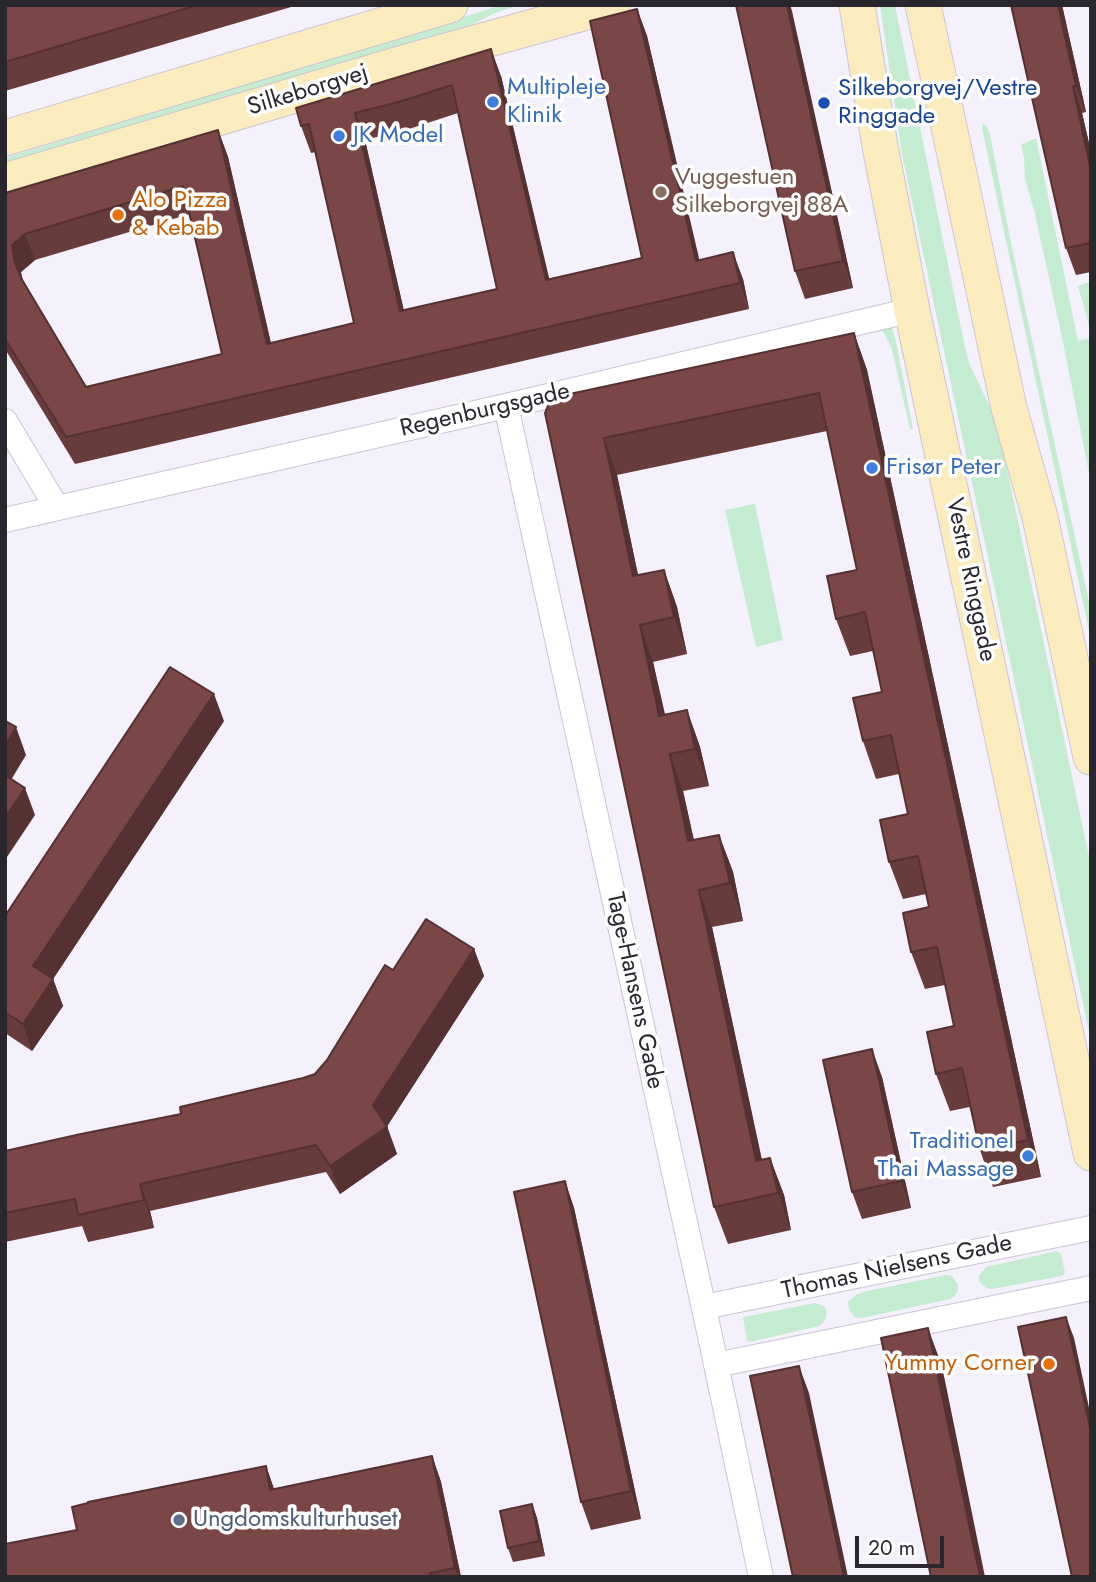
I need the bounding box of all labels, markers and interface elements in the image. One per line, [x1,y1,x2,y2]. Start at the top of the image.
street label: Silkeborgvej [244,59,372,123]
place label: Multipleje Klinik [507,74,606,130]
place label: Silkeborgvej/Vestre Ringgade [838,75,1037,131]
marker: Multipleje Klinik [485,94,501,110]
marker: Silkeborgvej/Vestre Ringgade [816,95,832,111]
place label: JK Model [353,122,444,150]
marker: JK Model [331,128,347,144]
place label: Vuggestuen Silkeborgvej 88A [675,164,848,220]
marker: Vuggestuen Silkeborgvej 88A [653,184,669,200]
place label: Alo Pizza & Kebab [132,187,227,243]
marker: Alo Pizza & Kebab [110,207,126,223]
street label: Regenburgsgade [397,377,573,445]
place label: Frisør Peter [886,454,1001,482]
marker: Frisør Peter [864,460,880,476]
street label: Vestre Ringgade [939,496,1001,664]
street label: Tage-Hansens Gade [599,890,669,1092]
place label: Traditionel Thai Massage [877,1128,1014,1184]
marker: Traditionel Thai Massage [1020,1148,1036,1164]
street label: Thomas Nielsens Gade [779,1230,1015,1306]
place label: Yummy Corner [885,1350,1035,1378]
marker: Yummy Corner [1041,1356,1057,1372]
place label: Ungdomskulturhuset [193,1506,398,1534]
marker: Ungdomskulturhuset [171,1512,187,1528]
scale bar [858,1522,947,1566]
text: 20 m [868,1533,915,1563]

